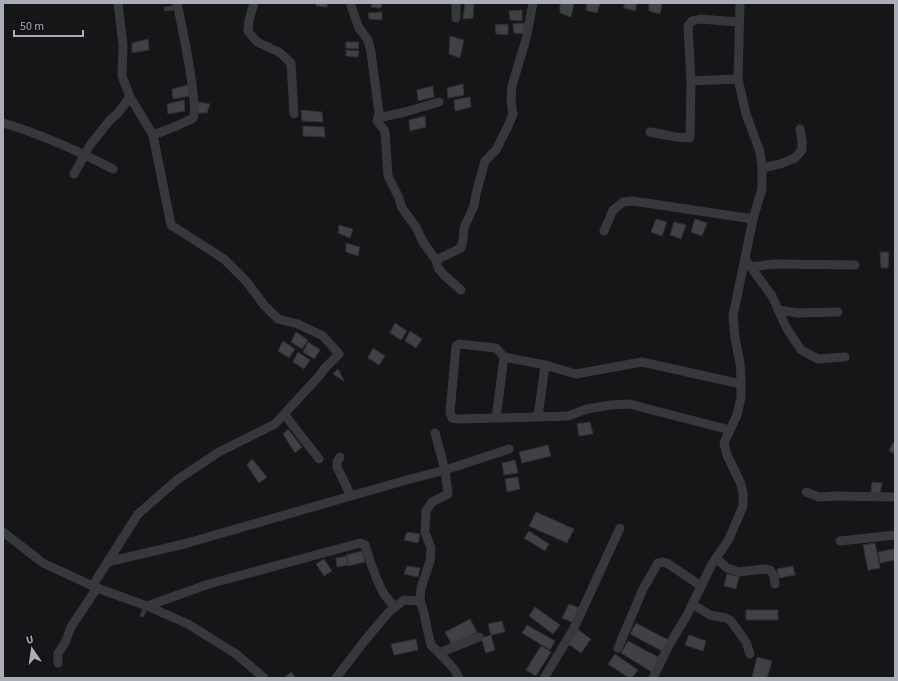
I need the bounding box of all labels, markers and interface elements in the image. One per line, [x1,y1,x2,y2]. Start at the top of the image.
scale bar [14,12,83,38]
text: 50 m [20,18,44,35]
north arrow [12,629,52,669]
text: U [25,632,35,648]

